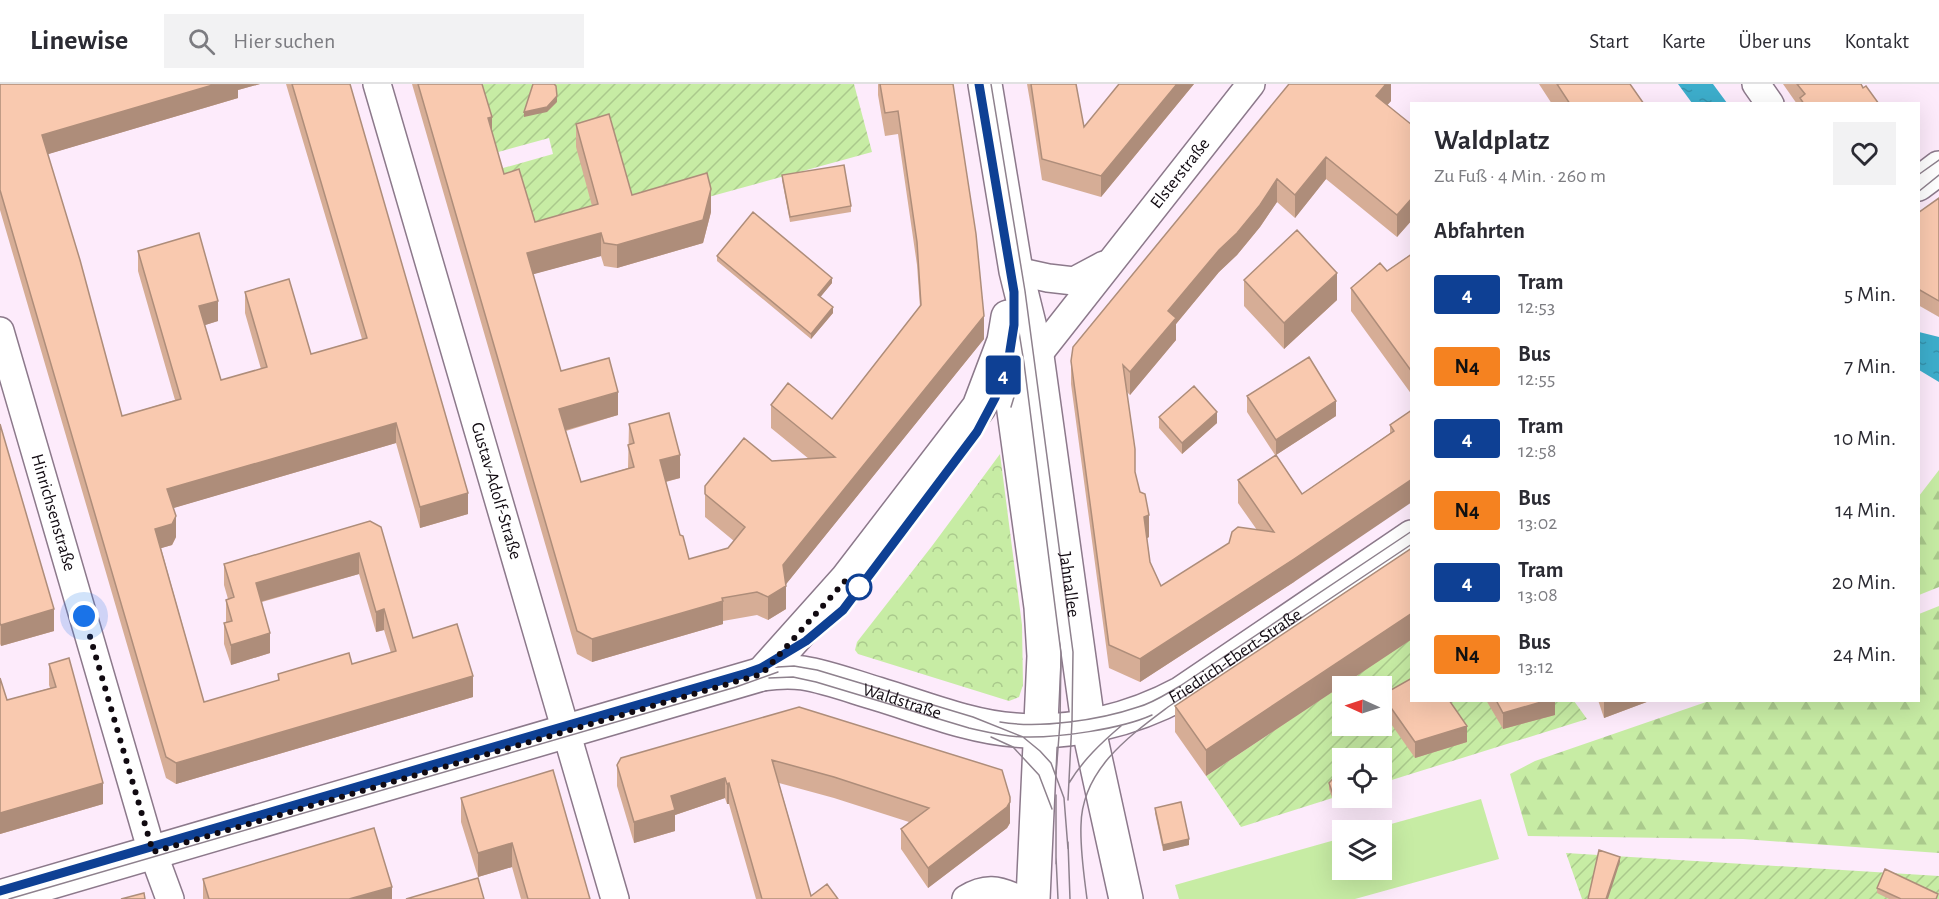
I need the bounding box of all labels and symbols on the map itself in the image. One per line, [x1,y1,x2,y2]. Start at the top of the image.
street label: Elsterstraße [1147,135,1214,212]
line badge: 4 [984,356,1022,394]
street label: Gustav-Adolf-Straße [467,420,524,562]
street label: Hinrichsenstraße [27,452,79,573]
street label: Jahnallee [1055,551,1082,619]
unlabelled marker [846,574,872,600]
your location [69,601,99,631]
street label: Friedrich-Ebert-Straße [1166,605,1305,707]
north arrow [1332,676,1392,736]
street label: Waldstraße [860,681,943,723]

